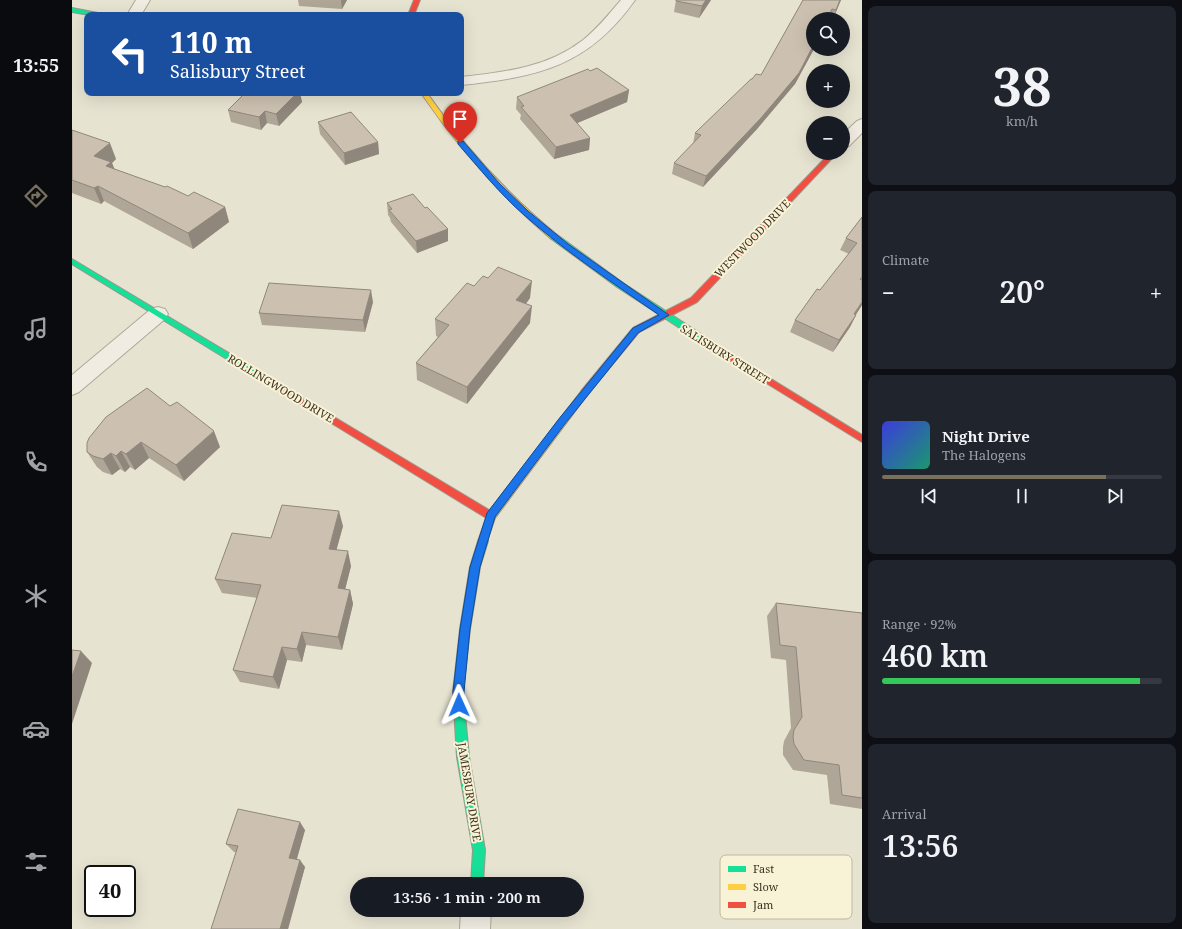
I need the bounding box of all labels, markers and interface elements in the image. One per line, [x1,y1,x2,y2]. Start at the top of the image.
map controls [806,12,850,160]
button: search [806,12,850,56]
text: 110 m [170,23,252,61]
icon: left [104,28,156,80]
text: 38 [993,50,1051,121]
text: 13:55 [13,53,59,77]
text: Salisbury Street [170,59,305,83]
button: + [806,64,850,108]
pin [443,102,477,143]
icon: arrive [449,108,471,130]
text: km/h [1006,112,1038,130]
button: − [806,116,850,160]
icon: directions [22,182,50,210]
street label: WESTWOOD DRIVE [711,196,793,280]
text: Climate [882,251,929,269]
text: 20° [999,271,1045,312]
text: − [882,277,895,307]
text: + [1150,277,1162,307]
icon: music [22,315,50,343]
street label: SALISBURY STREET [678,321,773,388]
street label: ROLLINGWOOD DRIVE [225,350,337,426]
text: Night Drive [942,426,1030,446]
text: The Halogens [942,446,1026,464]
icon: phone [22,448,50,476]
icon: previous [918,485,940,507]
icon: pause [1011,485,1033,507]
icon: next [1104,485,1126,507]
icon: climate [22,582,50,610]
text: Range · 92% [882,615,956,633]
text: 460 km [882,635,988,676]
position arrow [438,684,480,726]
icon: car [22,715,50,743]
street label: JAMESBURY DRIVE [455,740,485,843]
text: Arrival [882,805,926,823]
text: 13:56 [882,825,958,866]
icon: filters [22,848,50,876]
legend [720,855,852,919]
text: Fast [753,861,774,876]
speed limit sign: 40 [84,865,136,917]
text: Slow [753,879,779,894]
text: 13:56 · 1 min · 200 m [393,887,541,907]
text: Jam [752,897,774,912]

